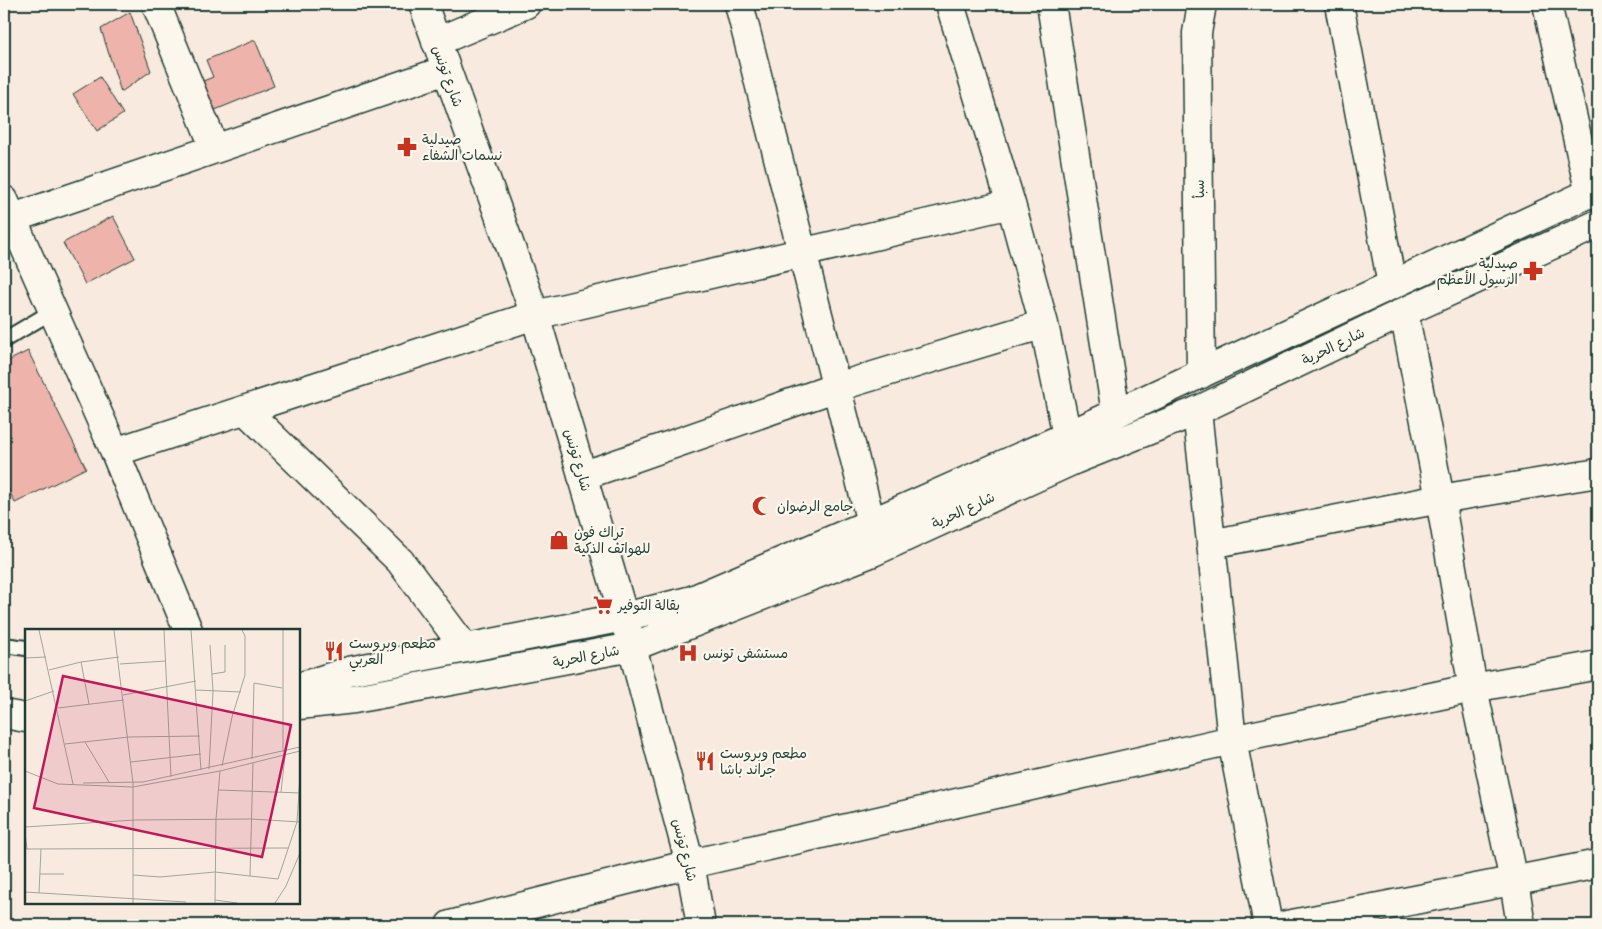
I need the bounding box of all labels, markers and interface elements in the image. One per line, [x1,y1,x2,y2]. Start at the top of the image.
street label: شارع تونس [428,43,467,110]
place label: صيدلية نسمات الشفاء [422,130,503,164]
pharmacy icon: صيدلية نسمات الشفاء [396,136,418,158]
street label: سبأ [1190,179,1208,199]
place label: صيدلية الرسول الأعظم [1436,254,1518,290]
pharmacy icon: صيدلية الرسول الأعظم [1522,260,1544,282]
street label: شارع الحرية [1299,323,1368,370]
street label: شارع تونس [560,427,596,494]
street label: شارع الحرية [928,488,998,533]
mosque icon: جامع الرضوان [751,495,773,517]
place label: جامع الرضوان [777,497,853,517]
place label: تراك فون للهواتف الذكية [574,523,650,558]
shop icon: تراك فون للهواتف الذكية [548,529,570,551]
supermarket icon: بقالة التوفير [592,594,614,616]
place label: بقالة التوفير [617,596,680,614]
inset map [25,629,300,904]
place label: مطعم وبروست العربي [349,634,436,672]
restaurant icon: مطعم وبروست العربي [323,640,345,662]
street label: شارع الحرية [551,641,621,672]
hospital icon: مستشفى تونس [677,642,699,664]
place label: مستشفى تونس [703,644,788,662]
place label: مطعم وبروست جراند باشا [720,744,807,778]
restaurant icon: مطعم وبروست جراند باشا [694,750,716,772]
street label: شارع تونس [668,817,702,884]

